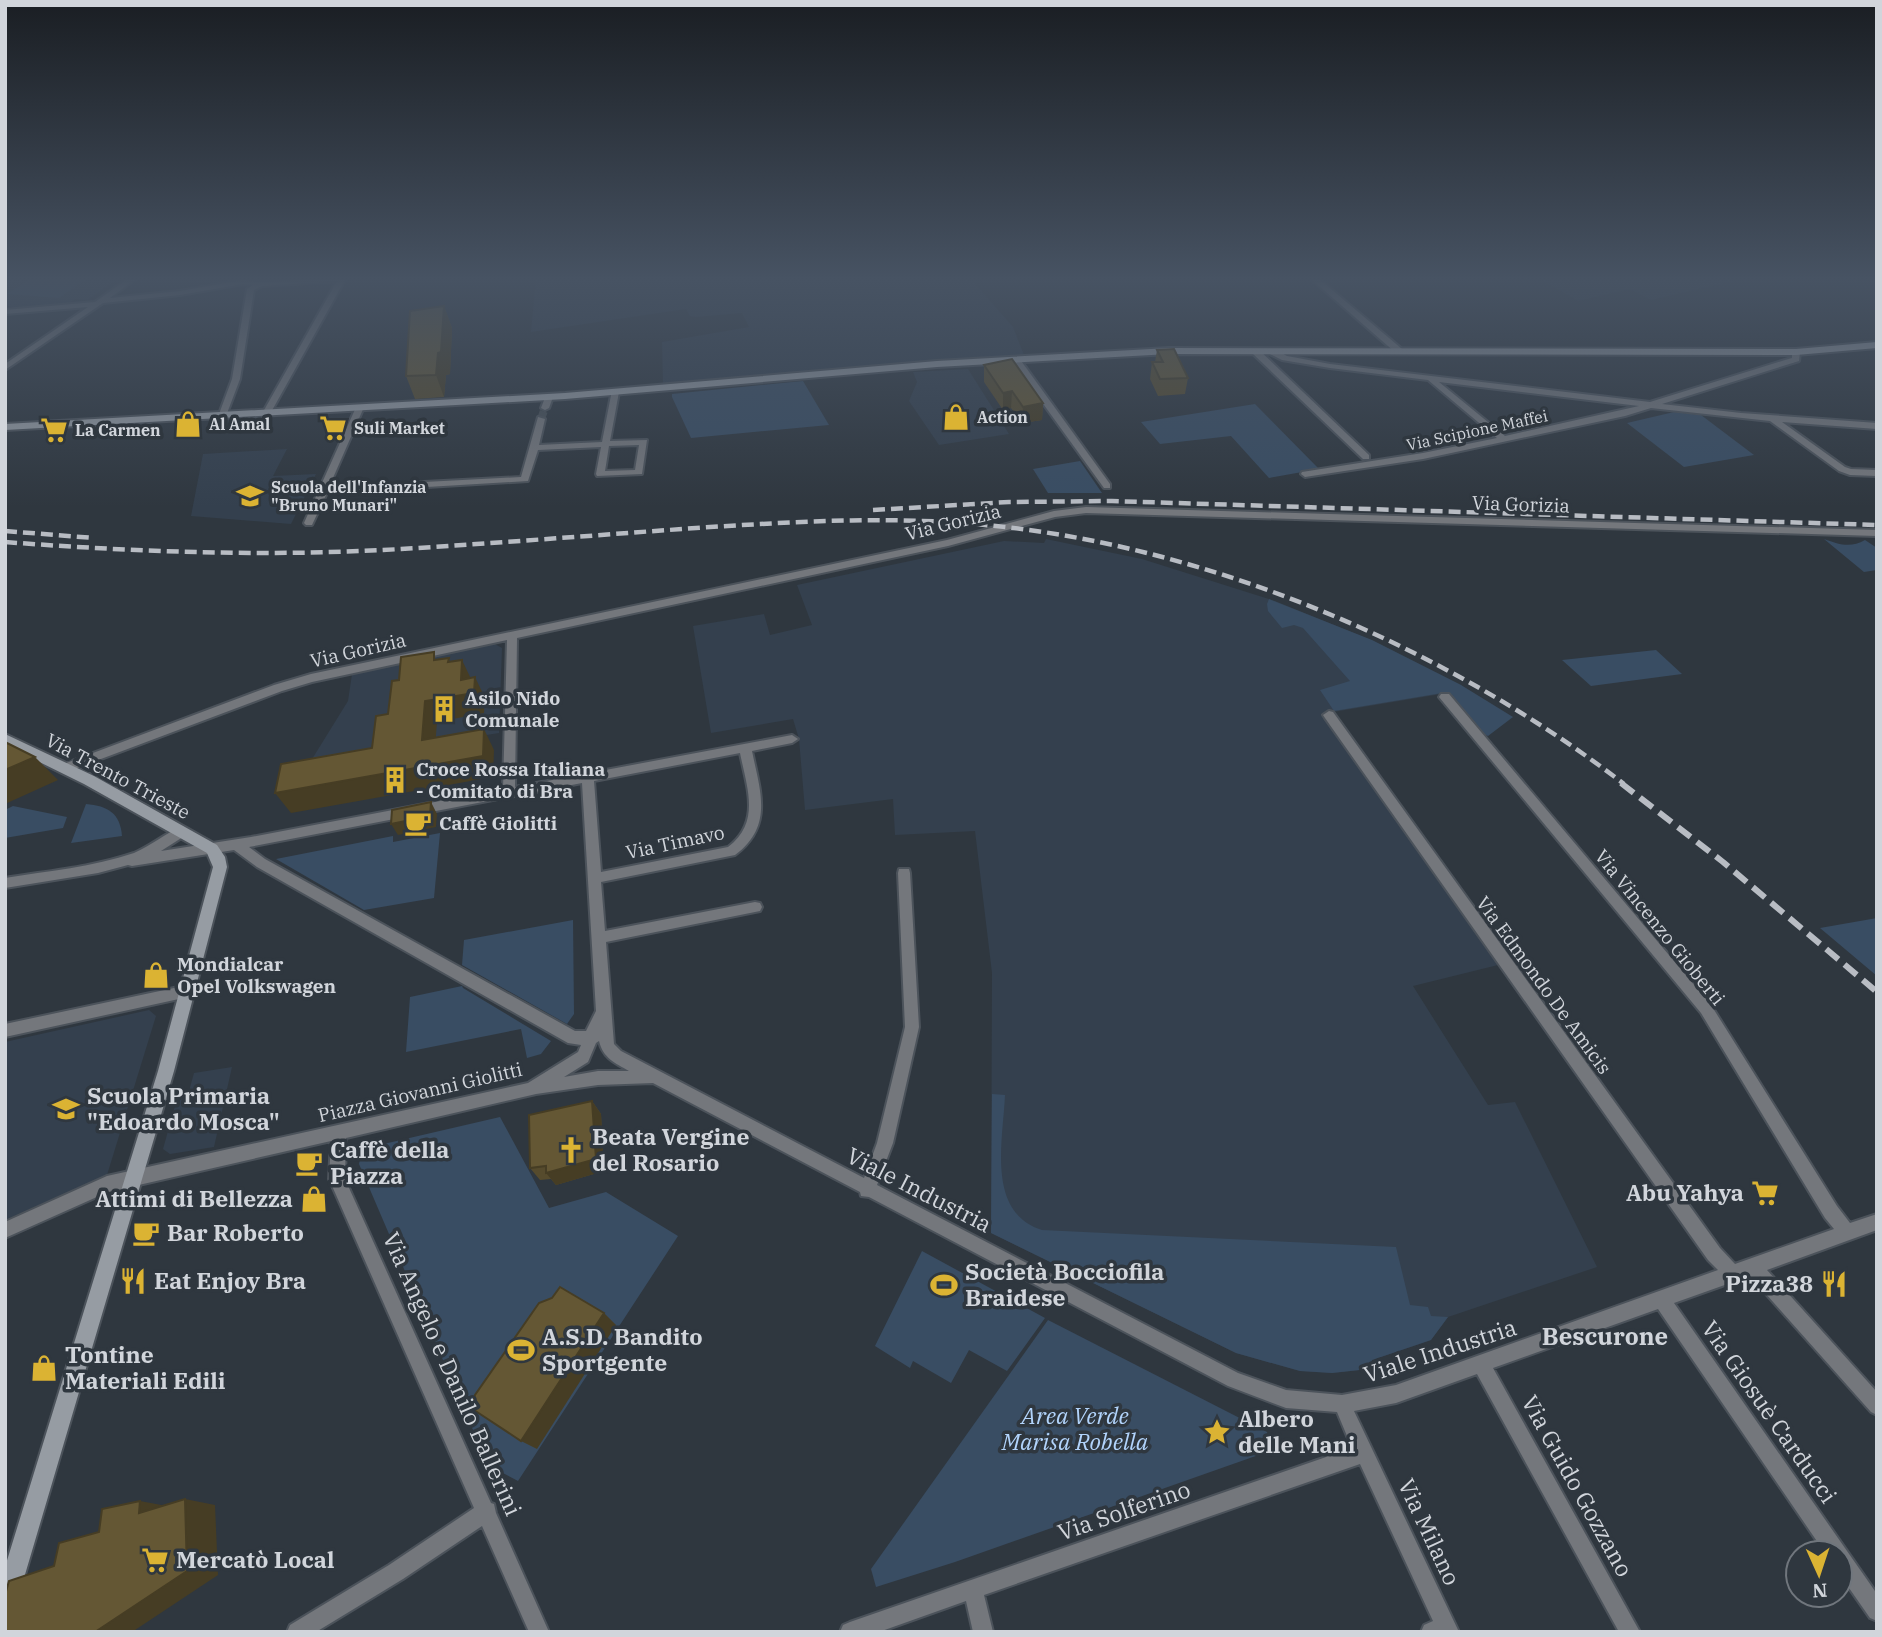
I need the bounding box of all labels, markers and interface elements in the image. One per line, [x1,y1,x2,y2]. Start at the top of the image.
shop icon: Action [941,402,971,432]
street label: Via Scipione Maffei [1405,405,1549,455]
place label: Action [977,407,1028,427]
shop icon: Al Amal [173,409,203,439]
supermarket icon: Suli Market [318,413,348,443]
place label: Al Amal [209,414,270,434]
supermarket icon: La Carmen [39,415,69,445]
place label: Suli Market [354,418,445,438]
place label: La Carmen [75,420,161,440]
place label: Scuola dell'Infanzia "Bruno Munari" [271,477,426,515]
school or university icon: Scuola dell'Infanzia "Bruno Munari" [235,481,265,511]
street label: Via Gorizia [1472,490,1570,518]
street label: Via Gorizia [903,499,1003,545]
street label: Via Gorizia [308,627,408,673]
place label: Asilo Nido Comunale [465,686,560,732]
building icon: Asilo Nido Comunale [429,694,459,724]
street label: Via Trento Trieste [42,728,194,824]
place label: Croce Rossa Italiana - Comitato di Bra [416,757,605,803]
building icon: Croce Rossa Italiana - Comitato di Bra [380,765,410,795]
cafe icon: Caffè Giolitti [403,808,433,838]
place label: Caffè Giolitti [439,811,557,835]
street label: Via Timavo [623,820,727,864]
street label: Via Vincenzo Gioberti [1590,844,1730,1010]
street label: Via Edmondo De Amicis [1471,891,1617,1079]
place label: Mondialcar Opel Volkswagen [177,952,337,998]
shop icon: Mondialcar Opel Volkswagen [141,960,171,990]
street label: Piazza Giovanni Giolitti [316,1057,524,1127]
place label: Scuola Primaria "Edoardo Mosca" [87,1080,280,1136]
school or university icon: Scuola Primaria "Edoardo Mosca" [51,1094,81,1124]
place label: Beata Vergine del Rosario [592,1121,750,1177]
place label: Caffè della Piazza [330,1134,449,1190]
church icon: Beata Vergine del Rosario [556,1135,586,1165]
street label: Viale Industria [842,1140,997,1239]
cafe icon: Caffè della Piazza [294,1148,324,1178]
place label: Abu Yahya [1626,1177,1744,1207]
supermarket icon: Abu Yahya [1750,1178,1780,1208]
place label: Attimi di Bellezza [95,1183,293,1213]
shop icon: Attimi di Bellezza [299,1184,329,1214]
place label: Bar Roberto [167,1217,304,1247]
cafe icon: Bar Roberto [131,1218,161,1248]
street label: Via Angelo e Danilo Ballerini [377,1227,529,1520]
place label: Società Bocciofila Braidese [965,1256,1164,1312]
place label: Eat Enjoy Bra [154,1265,306,1295]
restaurant icon: Eat Enjoy Bra [118,1266,148,1296]
place label: Pizza38 [1725,1268,1813,1298]
restaurant icon: Pizza38 [1819,1269,1849,1299]
sports icon: Società Bocciofila Braidese [929,1270,959,1300]
street label: Viale Industria [1359,1311,1520,1389]
street label: Via Giosuè Carducci [1696,1314,1844,1509]
district label: Bescurone [1542,1320,1668,1352]
place label: A.S.D. Bandito Sportgente [542,1321,703,1377]
sports icon: A.S.D. Bandito Sportgente [506,1335,536,1365]
place label: Tontine Materiali Edili [65,1339,226,1395]
shop icon: Tontine Materiali Edili [29,1353,59,1383]
street label: Via Guido Gozzano [1515,1389,1640,1582]
park label: Area Verde Marisa Robella [1001,1400,1149,1456]
place label: Albero delle Mani [1238,1403,1356,1459]
place icon: Albero delle Mani [1202,1417,1232,1447]
street label: Via Solferino [1053,1473,1194,1547]
street label: Via Milano [1392,1473,1468,1590]
north arrow [1784,1539,1854,1609]
place label: Mercatò Local [176,1544,334,1574]
supermarket icon: Mercatò Local [140,1545,170,1575]
text: N [1812,1579,1828,1603]

